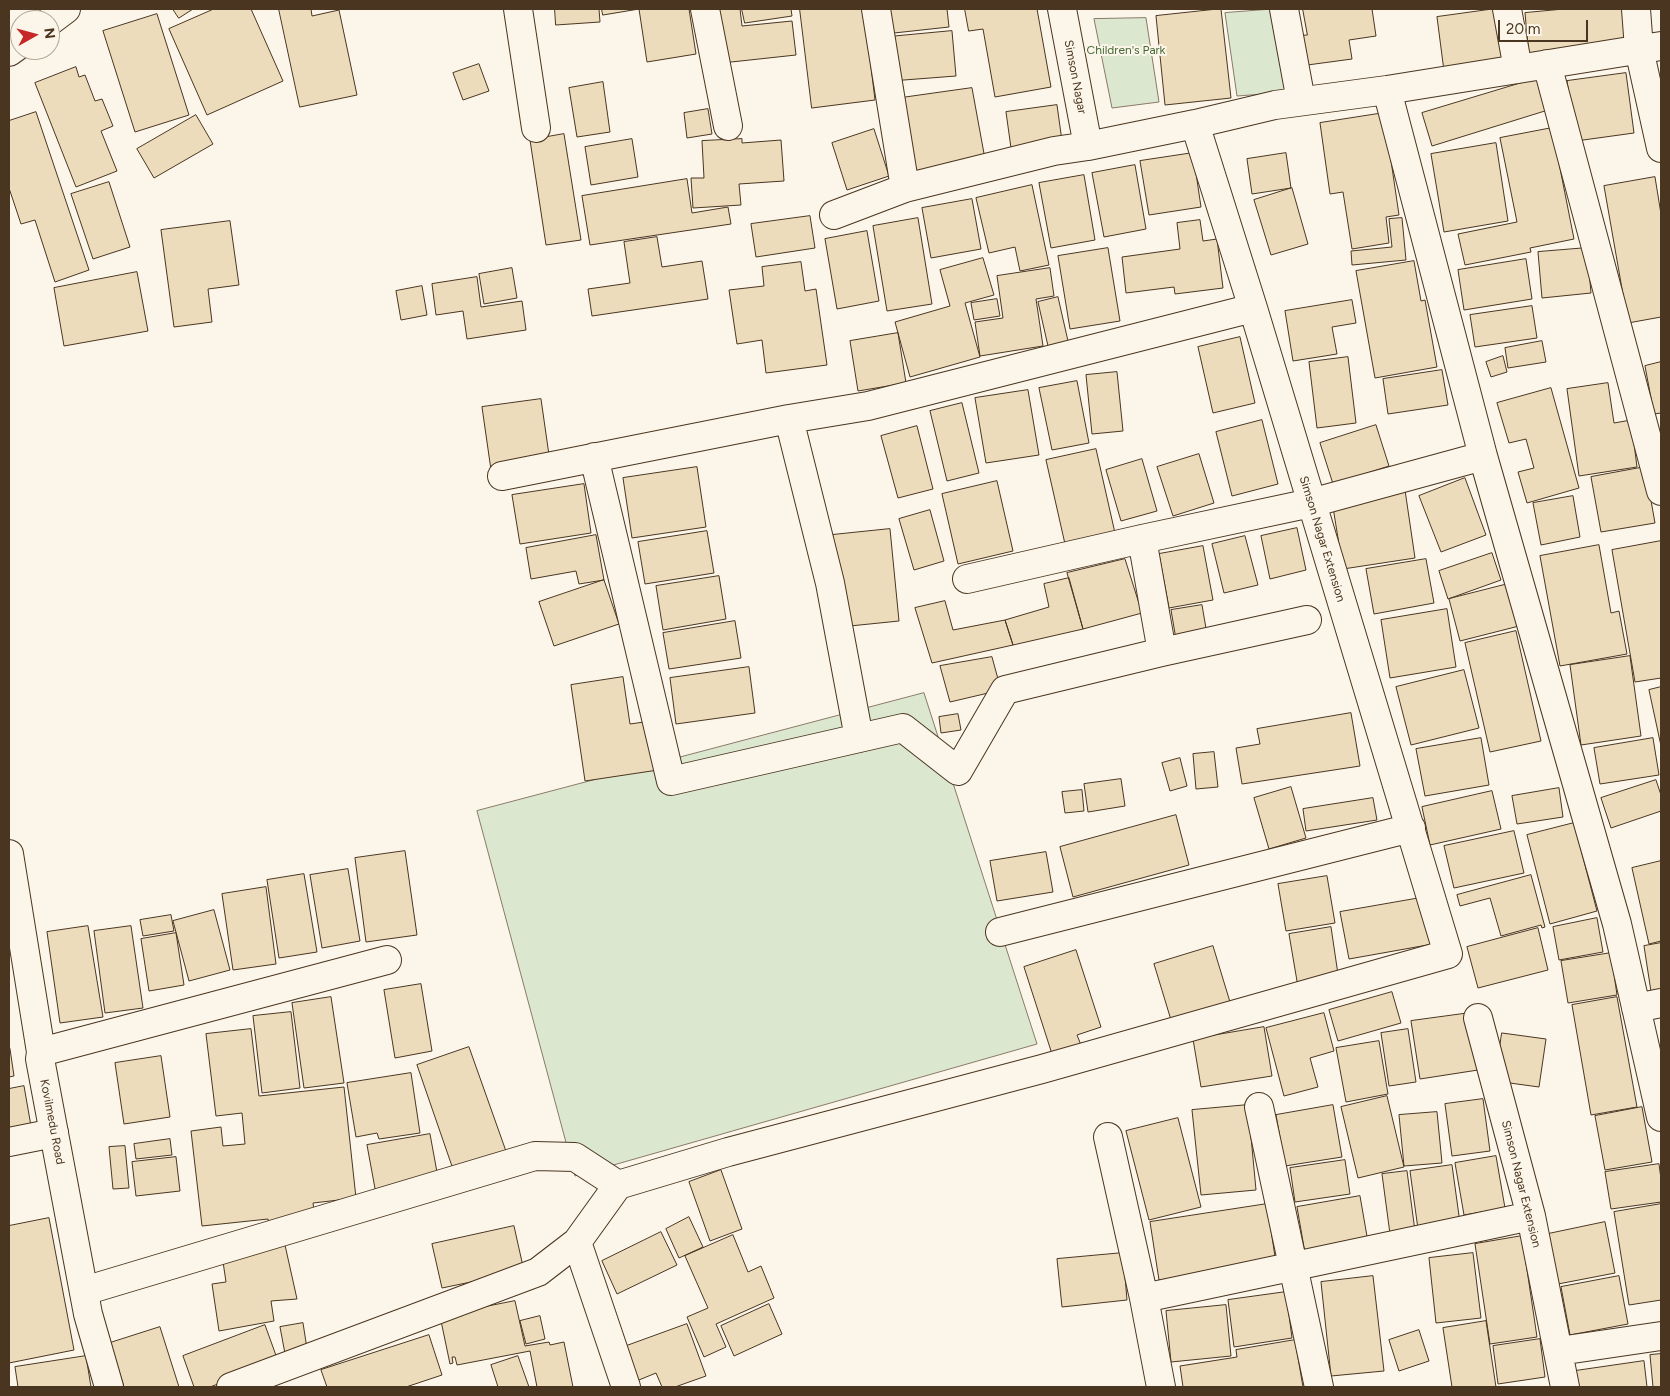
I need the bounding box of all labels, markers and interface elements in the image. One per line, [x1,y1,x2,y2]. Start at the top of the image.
north arrow [10,10,60,60]
scale bar [1500,10,1590,42]
text: 20 m [1506,20,1540,38]
text: N [40,27,58,40]
street label: Simson Nagar [1061,39,1089,115]
park label: Children's Park [1087,43,1165,57]
street label: Simson Nagar Extension [1296,474,1348,604]
street label: Kovilmedu Road [37,1078,67,1166]
street label: Simson Nagar Extension [1498,1119,1544,1249]

